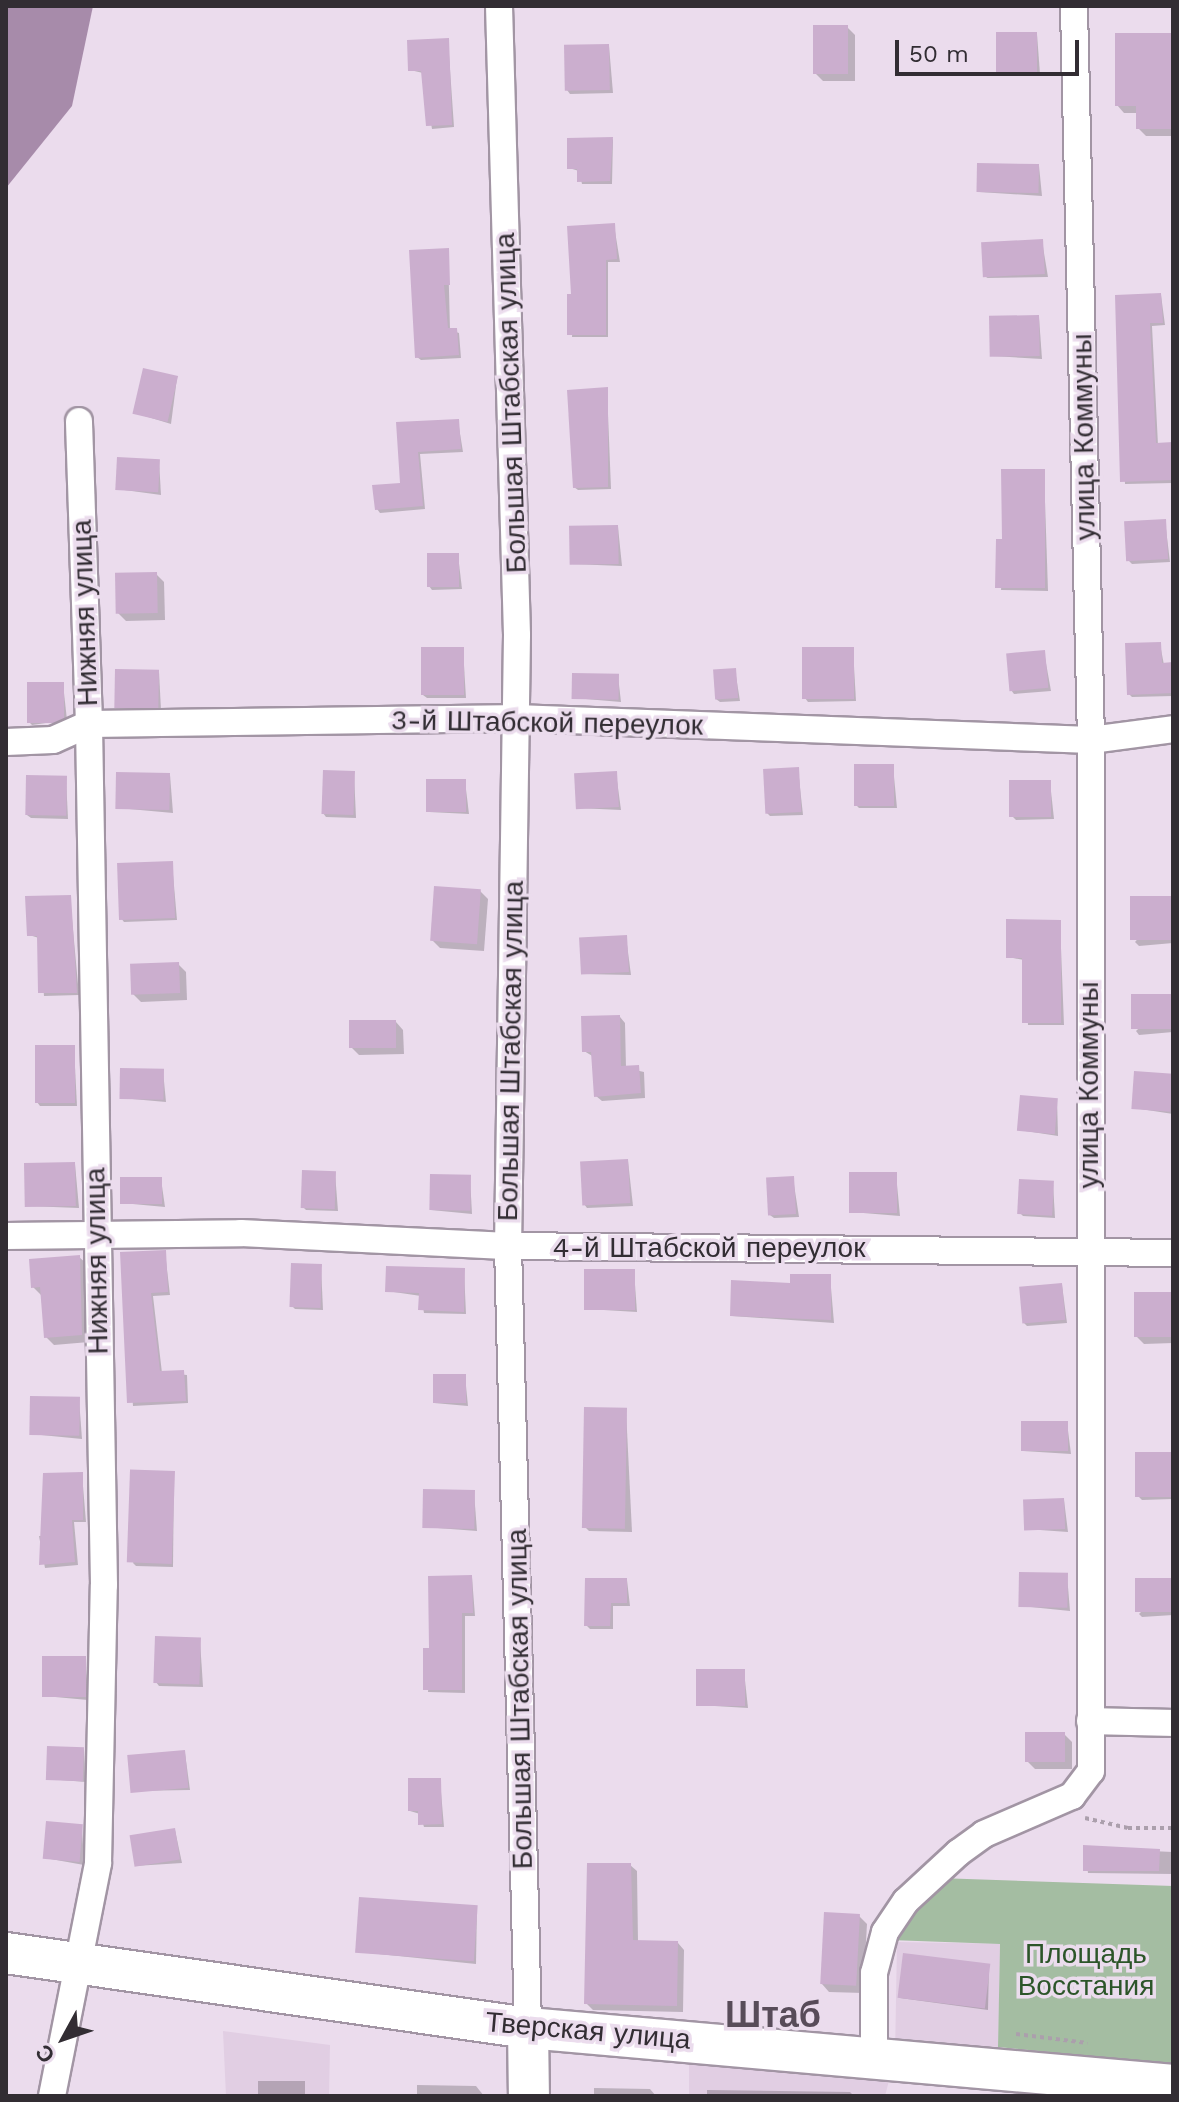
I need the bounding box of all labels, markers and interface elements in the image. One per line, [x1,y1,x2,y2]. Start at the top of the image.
scale bar [899,24,1083,74]
text: 50 m [909,40,969,68]
street label: Большая Штабская улица [488,232,534,574]
street label: улица Коммуны [1065,333,1103,541]
street label: Нижняя улица [65,519,105,707]
street label: 3-й Штабской переулок [391,703,703,743]
street label: Большая Штабская улица [491,880,531,1222]
street label: улица Коммуны [1072,982,1106,1188]
street label: Нижняя улица [79,1167,115,1355]
street label: 4-й Штабской переулок [553,1231,865,1265]
street label: Большая Штабская улица [500,1528,540,1870]
park label: Площадь Восстания [1018,1937,1154,2003]
district label: Штаб [725,1994,821,2038]
north arrow [24,1998,104,2078]
street label: Тверская улица [484,2005,692,2057]
text: С [31,2040,60,2068]

